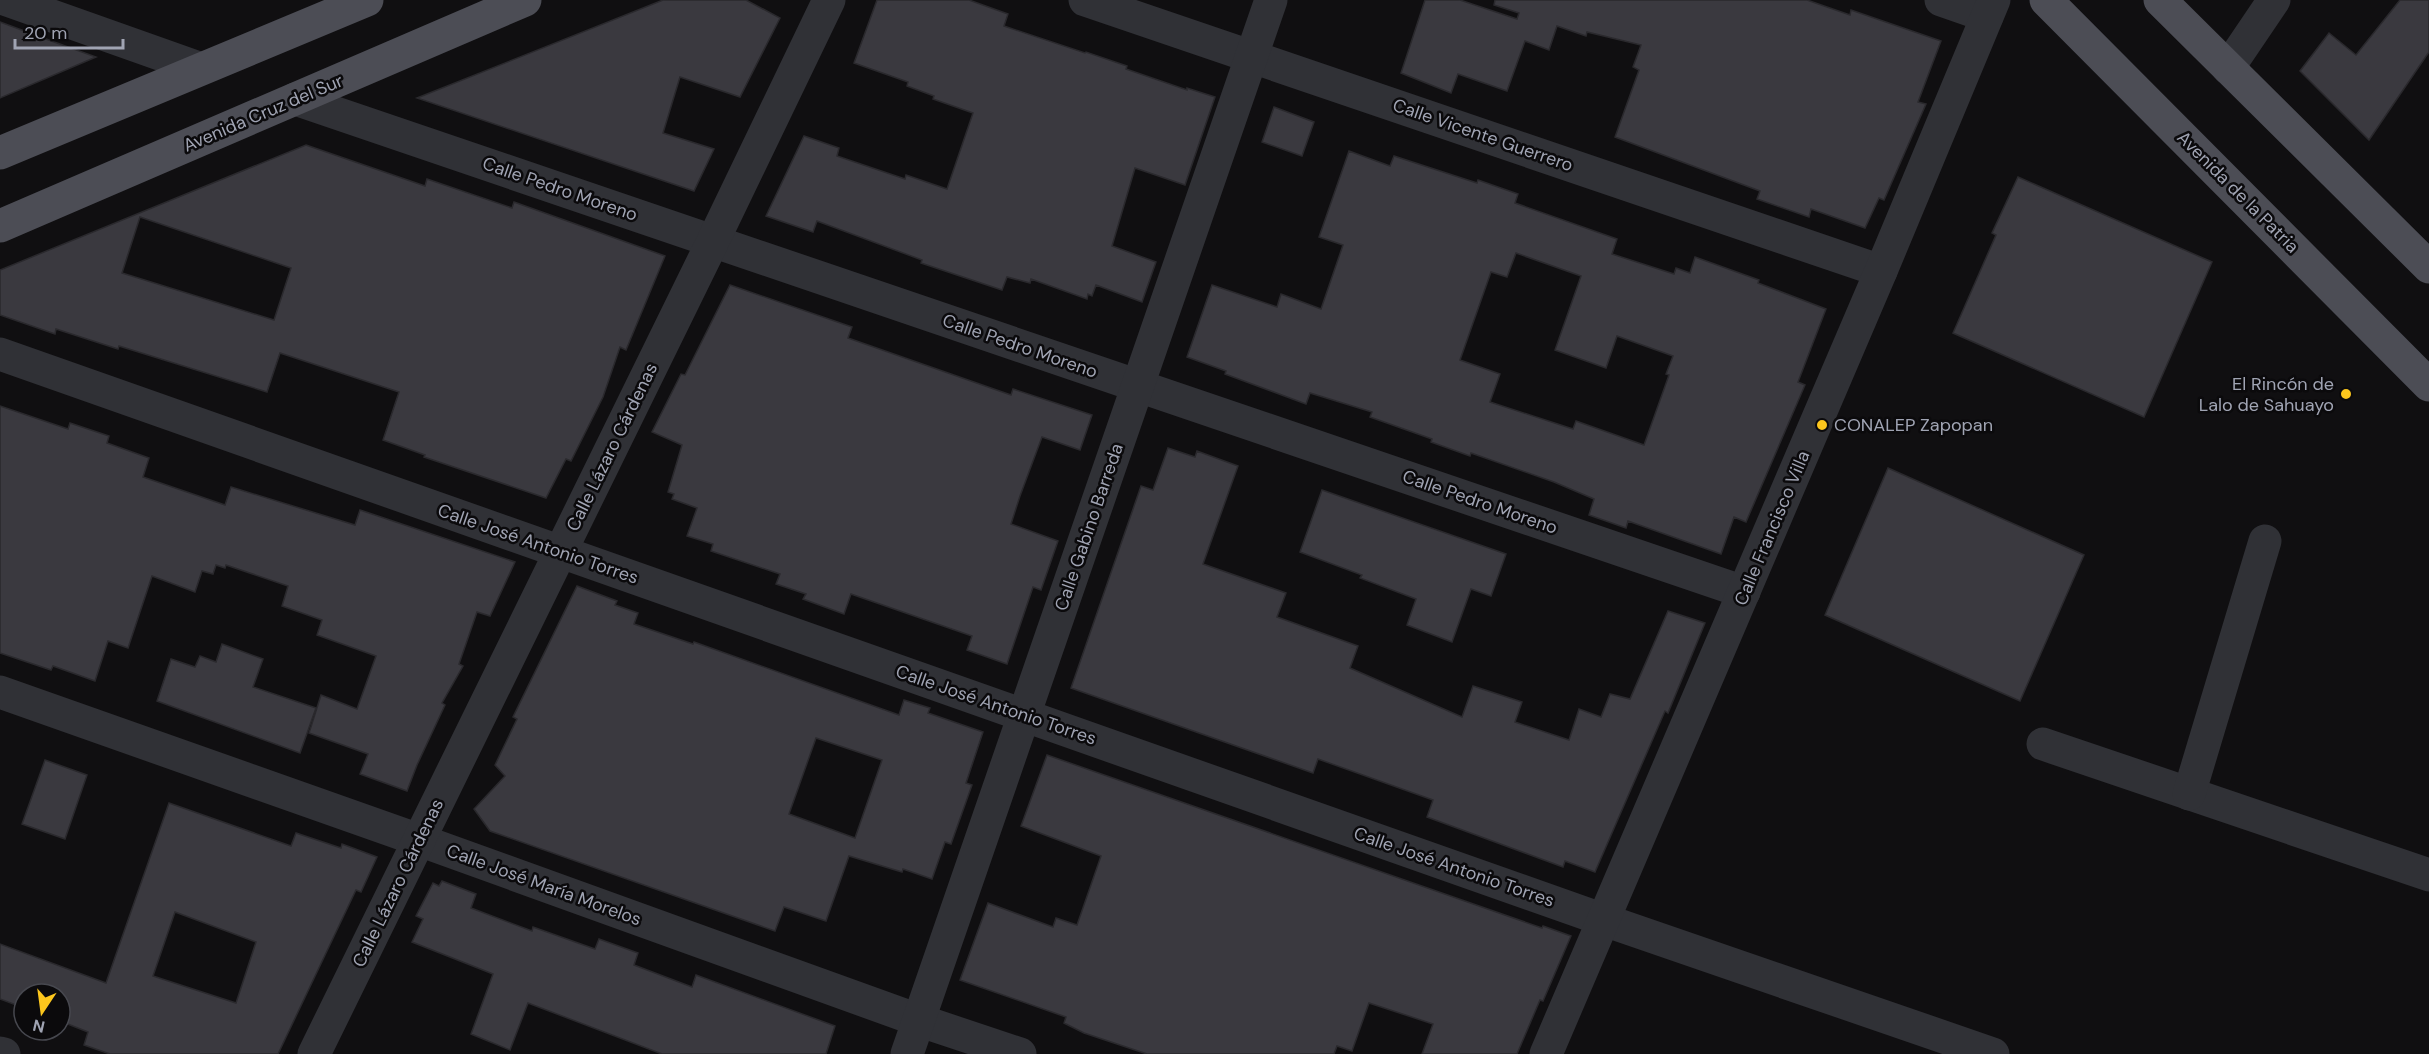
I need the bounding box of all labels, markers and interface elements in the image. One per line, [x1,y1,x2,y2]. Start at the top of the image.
scale bar [15,12,123,50]
text: 20 m [24,21,67,45]
street label: Avenida Cruz del Sur [179,68,347,158]
street label: Calle Vicente Guerrero [1390,93,1576,177]
street label: Avenida de la Patria [2172,126,2304,258]
street label: Calle Pedro Moreno [479,151,641,227]
street label: Calle Pedro Moreno [939,308,1101,384]
street label: Calle Lázaro Cárdenas [561,359,663,535]
place label: El Rincón de Lalo de Sahuayo [2199,372,2334,417]
marker: El Rincón de Lalo de Sahuayo [2339,387,2353,401]
place label: CONALEP Zapopan [1834,413,1993,437]
marker: CONALEP Zapopan [1815,418,1829,432]
street label: Calle Gabino Barreda [1049,440,1129,614]
street label: Calle Francisco Villa [1729,447,1815,609]
street label: Calle Pedro Moreno [1399,464,1561,540]
street label: Calle José Antonio Torres [434,498,642,590]
street label: Calle José Antonio Torres [892,659,1100,751]
street label: Calle Lázaro Cárdenas [347,795,449,971]
street label: Calle José Antonio Torres [1350,821,1558,913]
street label: Calle José María Morelos [443,839,645,931]
north arrow [12,982,72,1042]
text: N [31,1015,47,1038]

